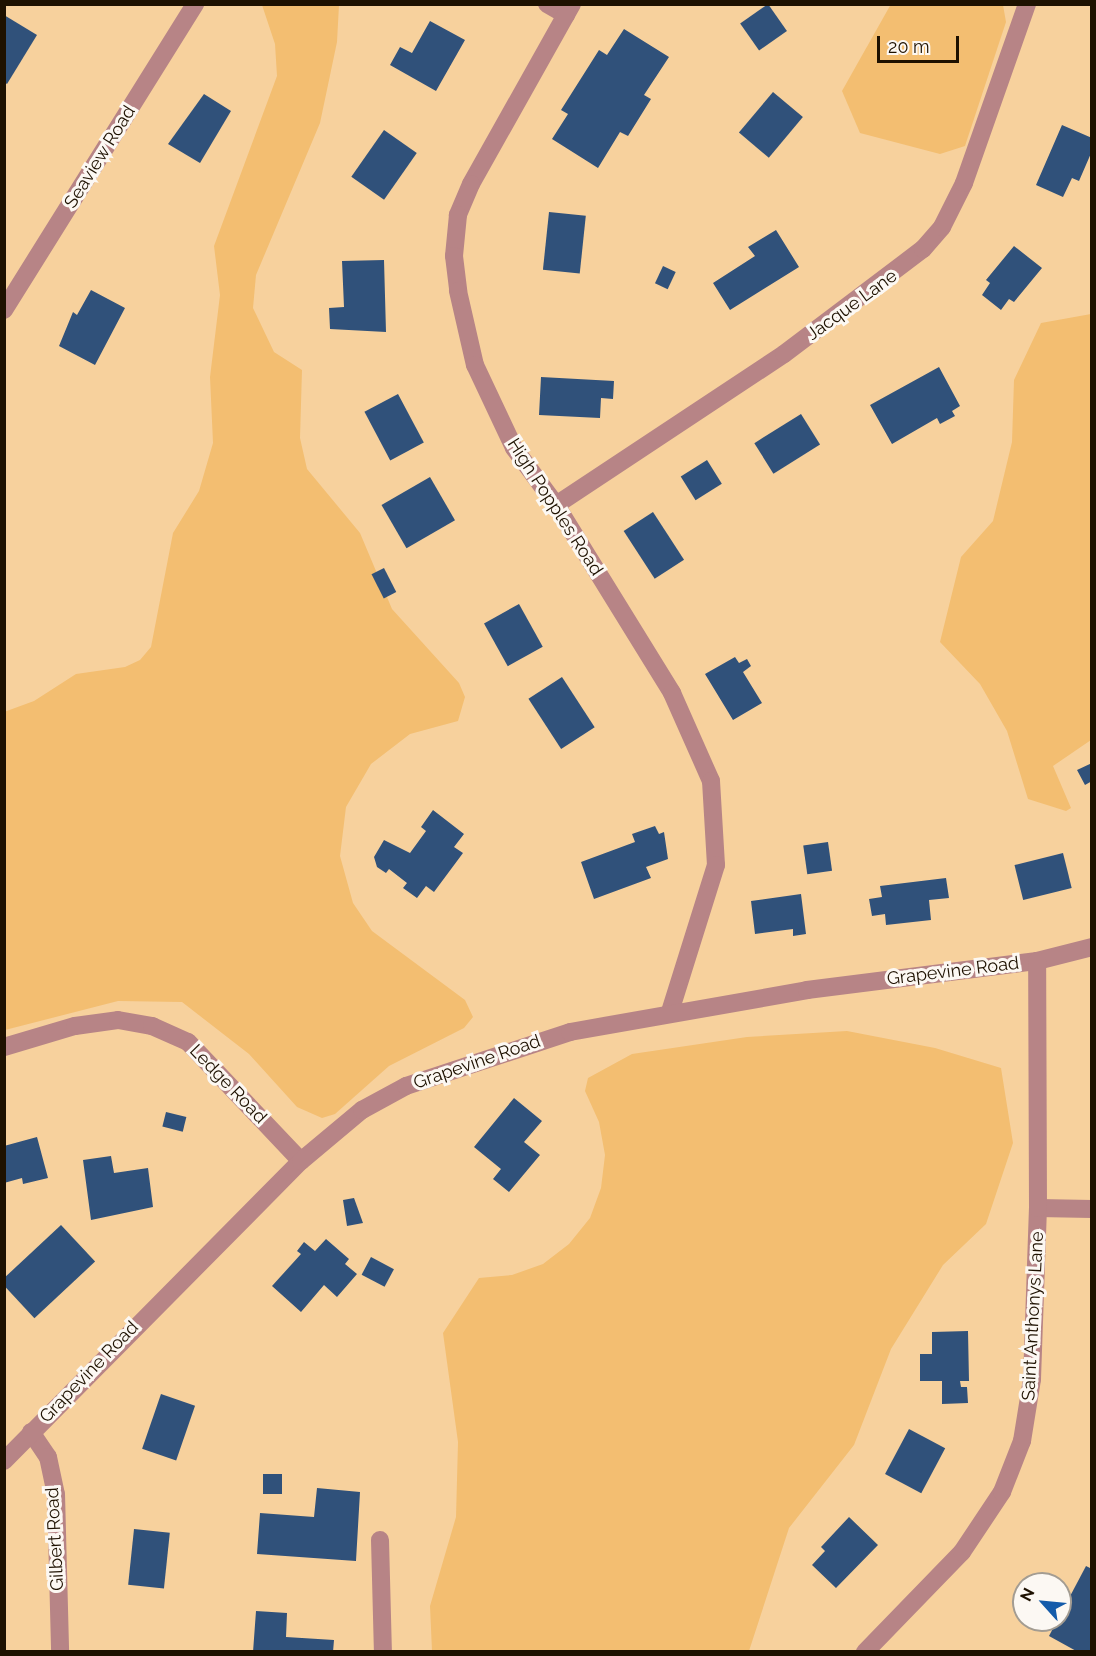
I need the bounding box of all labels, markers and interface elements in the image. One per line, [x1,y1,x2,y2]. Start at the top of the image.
scale bar [880,24,962,62]
text: 20 m [888,36,930,57]
street label: Seaview Road [60,102,140,212]
street label: Jacque Lane [803,265,901,345]
street label: High Popples Road [503,434,607,580]
street label: Grapevine Road [886,952,1020,990]
street label: Grapevine Road [411,1030,543,1094]
street label: Ledge Road [185,1040,271,1128]
street label: Saint Anthonys Lane [1018,1231,1048,1401]
street label: Grapevine Road [35,1317,143,1427]
street label: Gilbert Road [42,1487,68,1591]
north arrow [1012,1572,1072,1632]
text: N [1016,1585,1039,1604]

